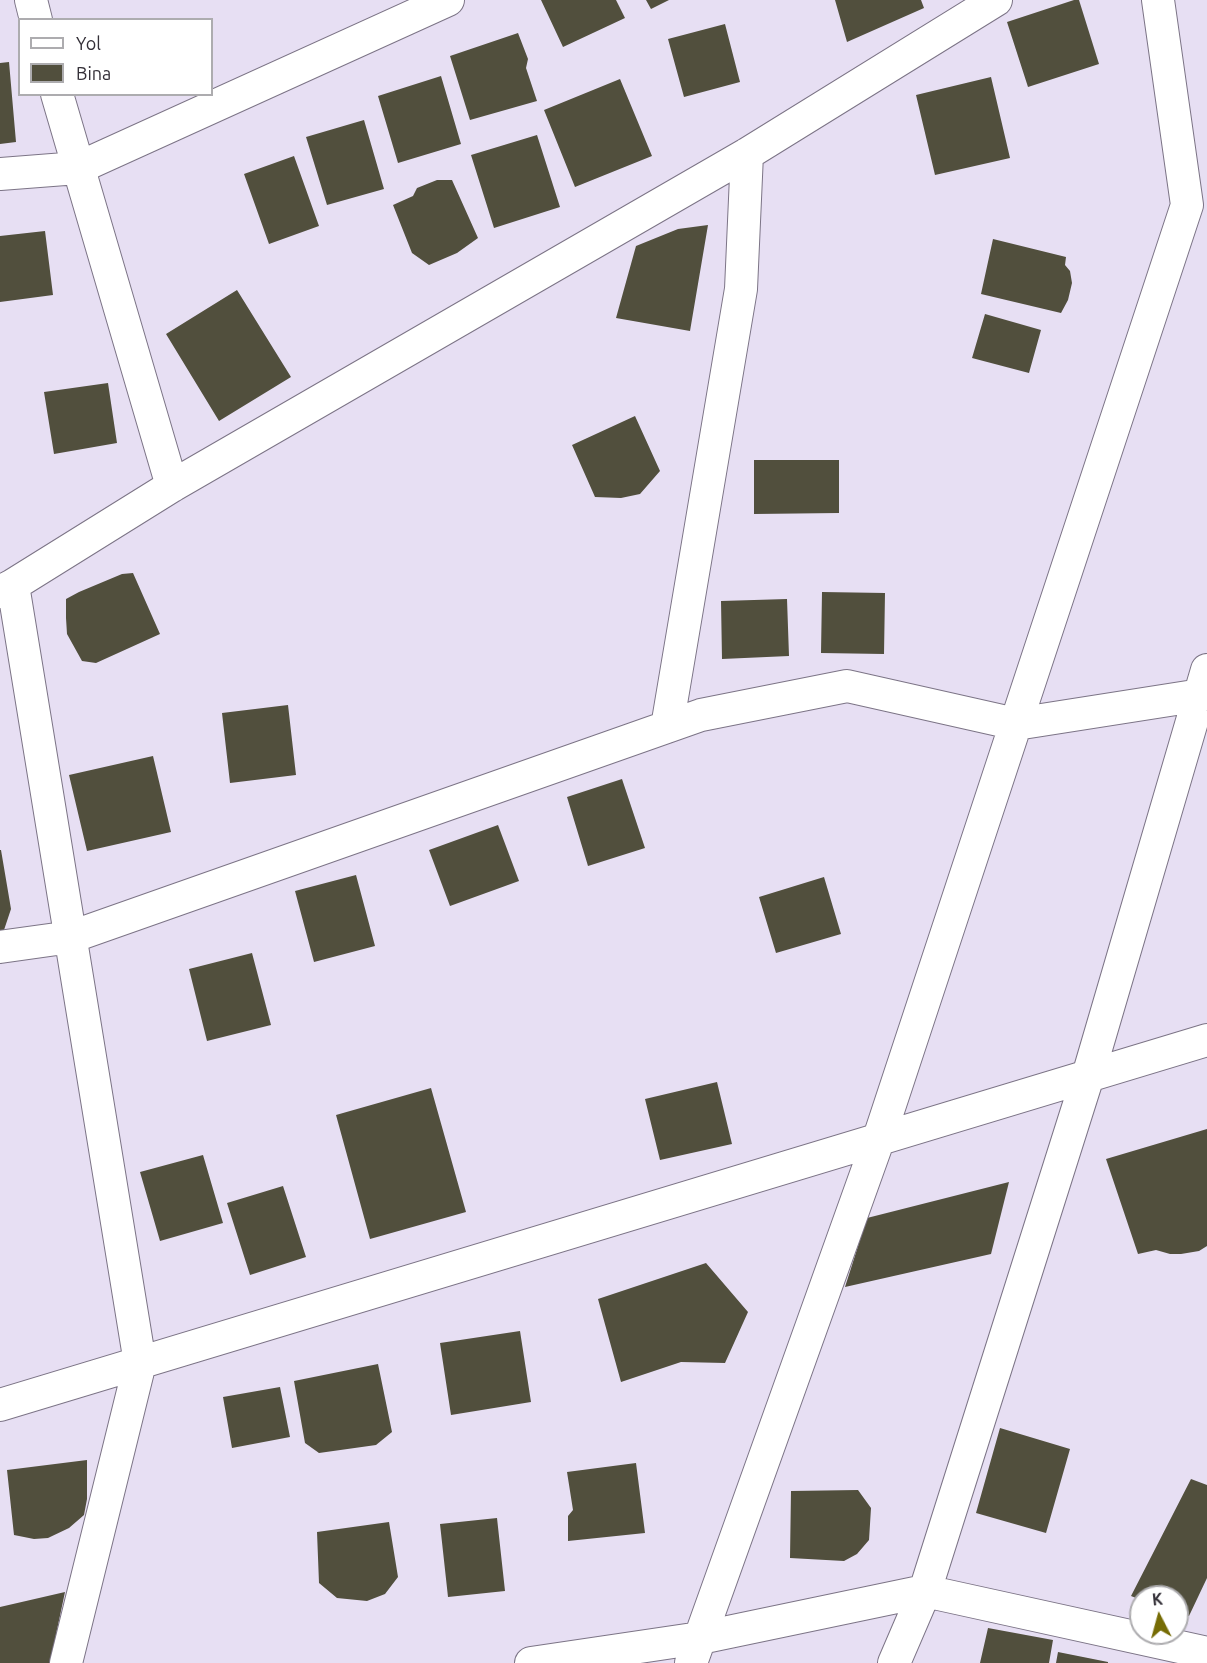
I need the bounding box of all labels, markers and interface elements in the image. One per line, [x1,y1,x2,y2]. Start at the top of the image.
legend [18,18,213,96]
text: Yol [76,33,101,53]
text: Bina [76,63,111,83]
north arrow [1129,1585,1189,1645]
text: K [1151,1590,1164,1609]

